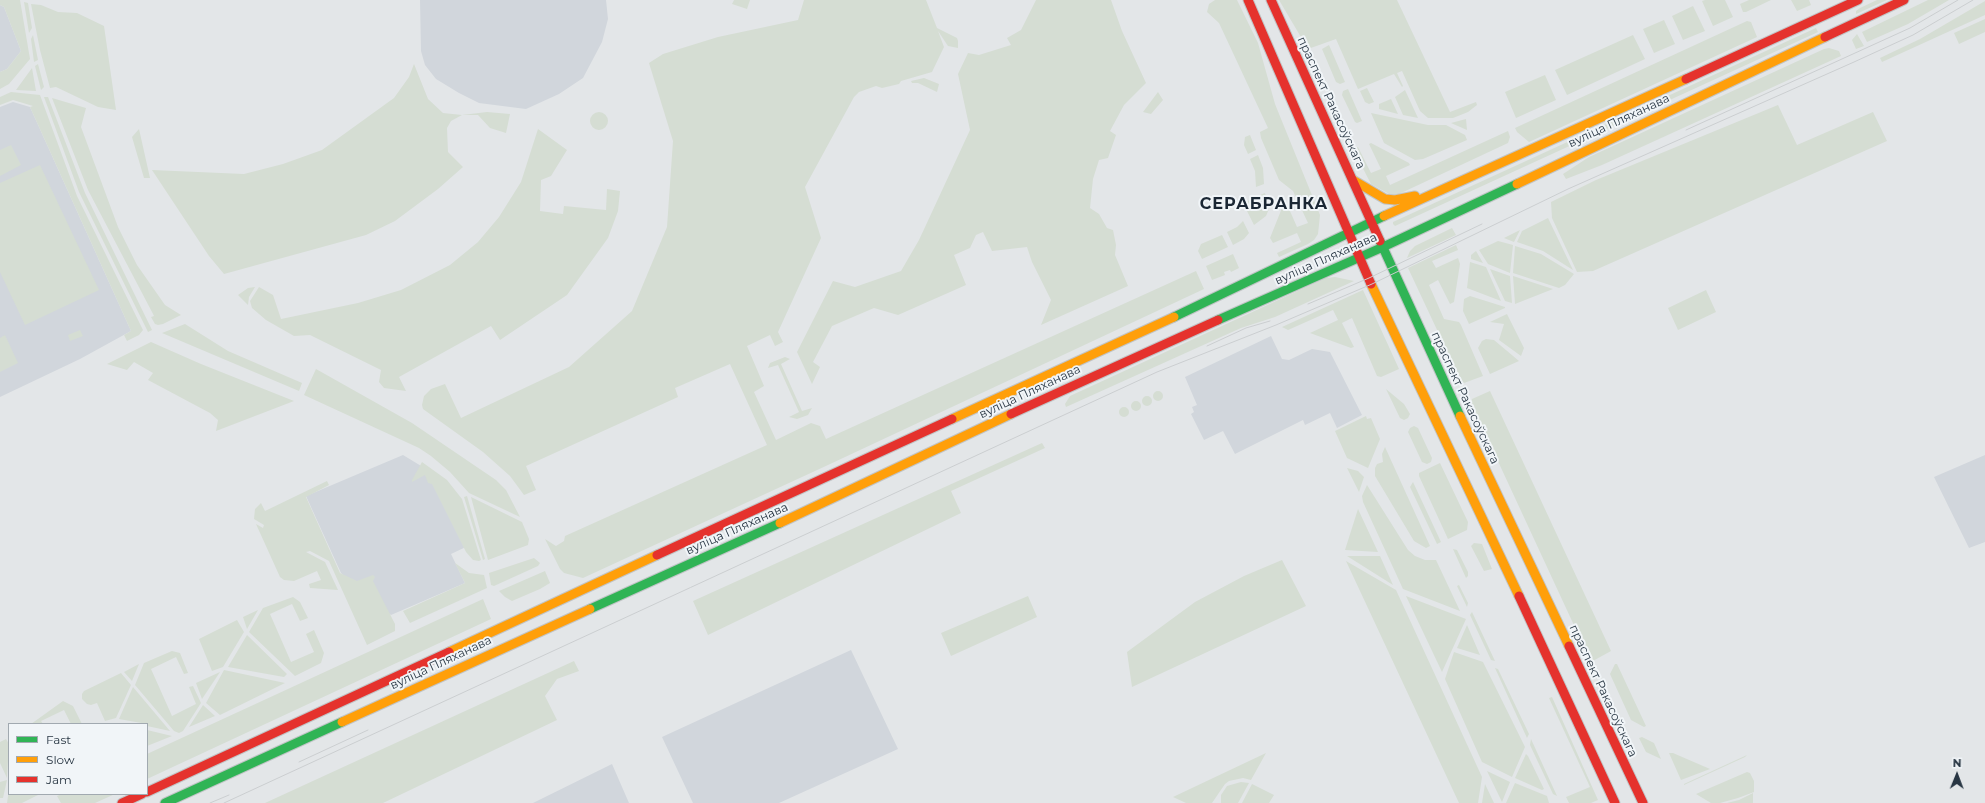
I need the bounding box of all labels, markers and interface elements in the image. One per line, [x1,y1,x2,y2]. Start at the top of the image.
street label: праспект Ракасоўскага [1294,35,1368,171]
street label: вуліца Пляханава [1566,91,1672,151]
district label: СЕРАБРАНКА [1200,194,1328,214]
street label: вуліца Пляханава [1273,230,1379,288]
street label: праспект Ракасоўскага [1428,330,1502,466]
street label: вуліца Пляханава [977,362,1083,422]
street label: вуліца Пляханава [684,500,790,558]
street label: праспект Ракасоўскага [1566,623,1640,759]
street label: вуліца Пляханава [388,633,494,693]
legend [8,723,148,795]
text: Fast [46,732,71,747]
text: Slow [46,752,75,767]
north arrow [1937,755,1977,795]
text: N [1953,756,1962,770]
text: Jam [46,772,72,787]

